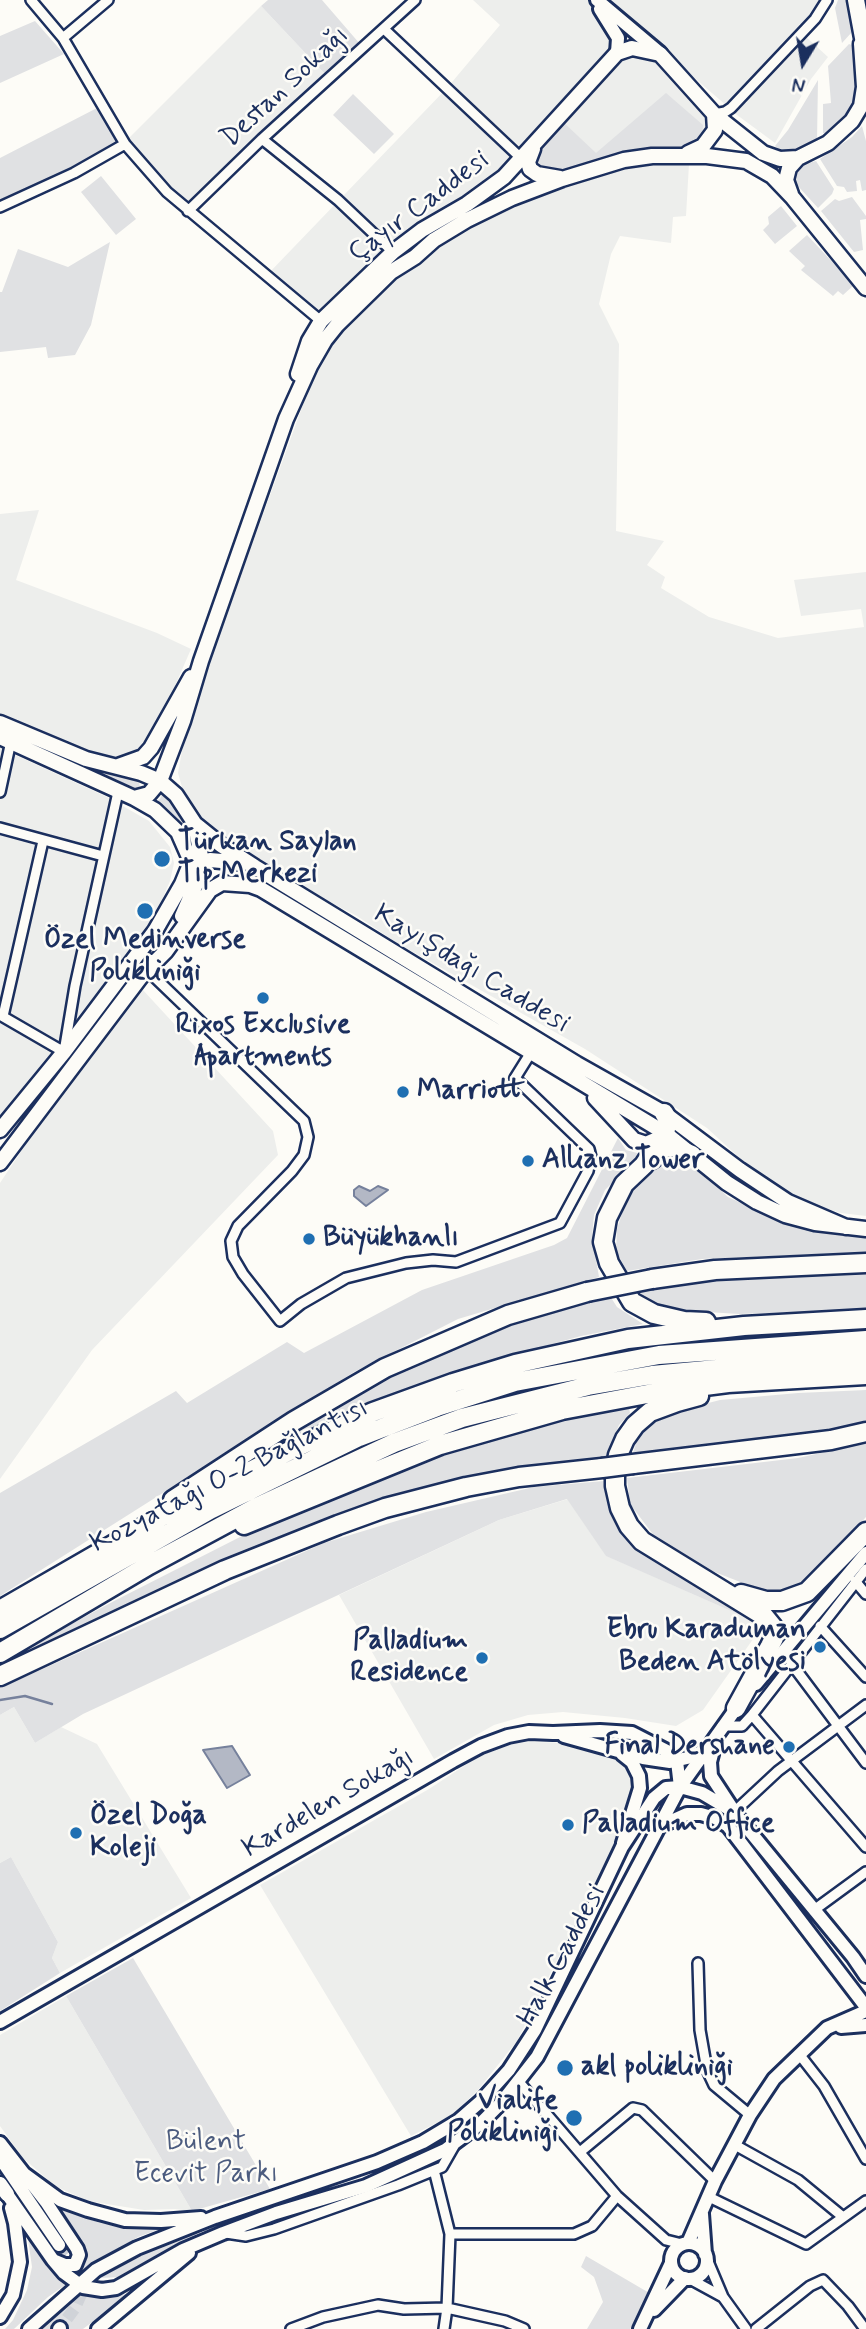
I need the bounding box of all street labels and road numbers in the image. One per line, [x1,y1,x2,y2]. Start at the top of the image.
street label: Destan Sokağı [215,20,357,156]
street label: Çayır Caddesi [343,144,497,272]
street label: Kayışdağı Caddesi [367,898,575,1042]
street label: Kozyatağı O-2 Bağlantısı [86,1392,374,1562]
street label: Kardelen Sokağı [237,1741,421,1867]
street label: Halk Caddesi [512,1879,614,2033]

